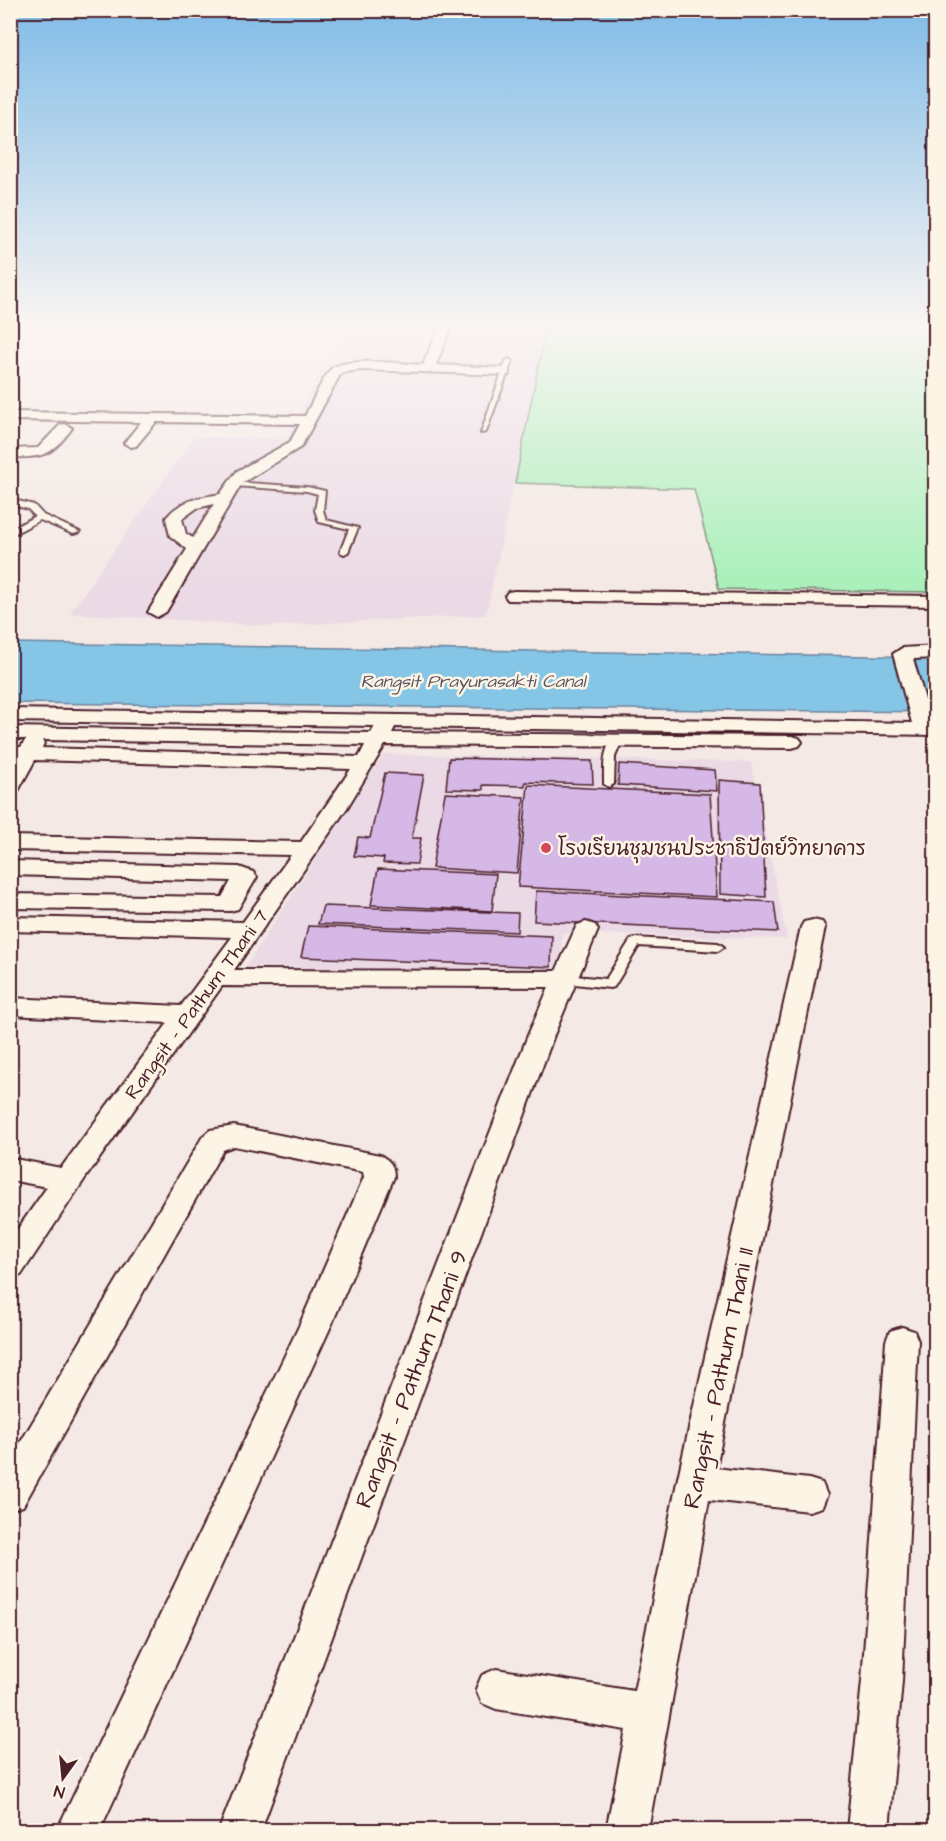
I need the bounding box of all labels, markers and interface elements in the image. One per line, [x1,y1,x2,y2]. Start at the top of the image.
water label: Rangsit Prayurasakti Canal [361,669,587,695]
place label: โรงเรียนชุมชนประชาธิปัตย์วิทยาคาร [558,835,866,864]
marker: โรงเรียนชุมชนประชาธิปัตย์วิทยาคาร [539,841,553,855]
street label: Rangsit - Pathum Thani 7 [118,904,276,1106]
street label: Rangsit - Pathum Thani 11 [675,1245,764,1512]
street label: Rangsit - Pathum Thani 9 [347,1246,478,1513]
north arrow [33,1748,93,1808]
text: N [52,1780,67,1803]

